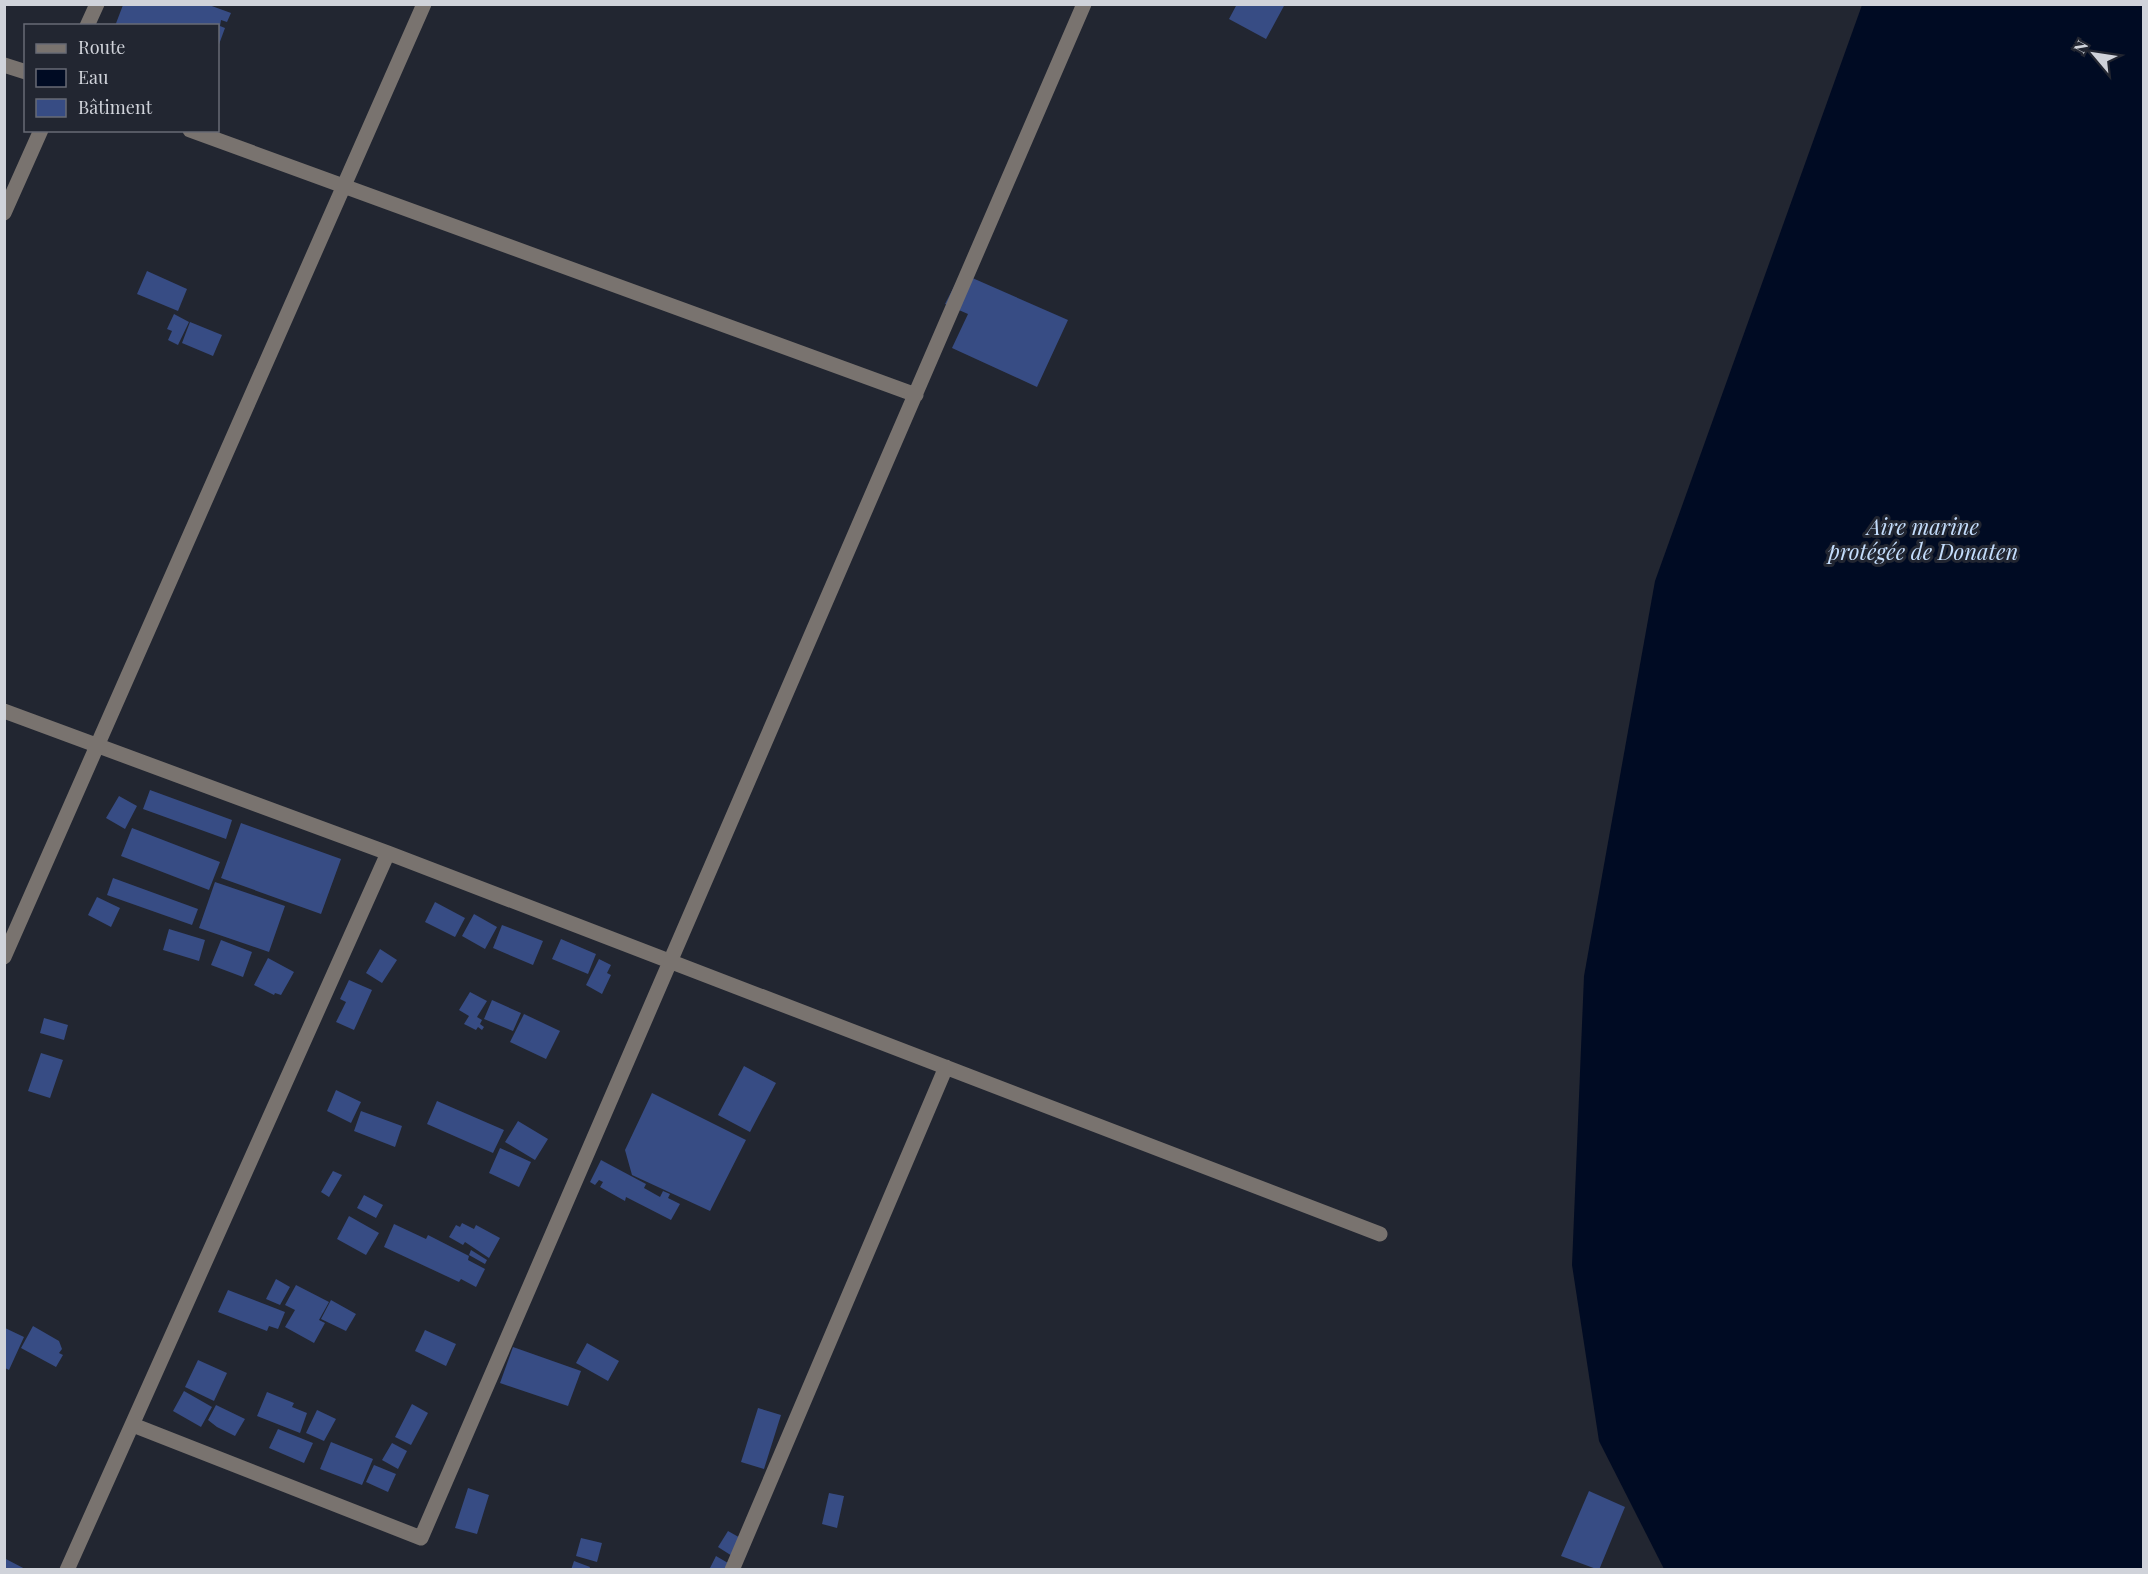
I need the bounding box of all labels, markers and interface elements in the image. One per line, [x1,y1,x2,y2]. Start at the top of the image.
legend [24,24,219,132]
north arrow [2064,24,2124,84]
text: Route [78,35,125,59]
text: N [2068,36,2093,57]
text: Eau [78,65,109,89]
text: Bâtiment [78,95,153,119]
water label: Aire marine protégée de Donaten [1826,511,2018,566]

